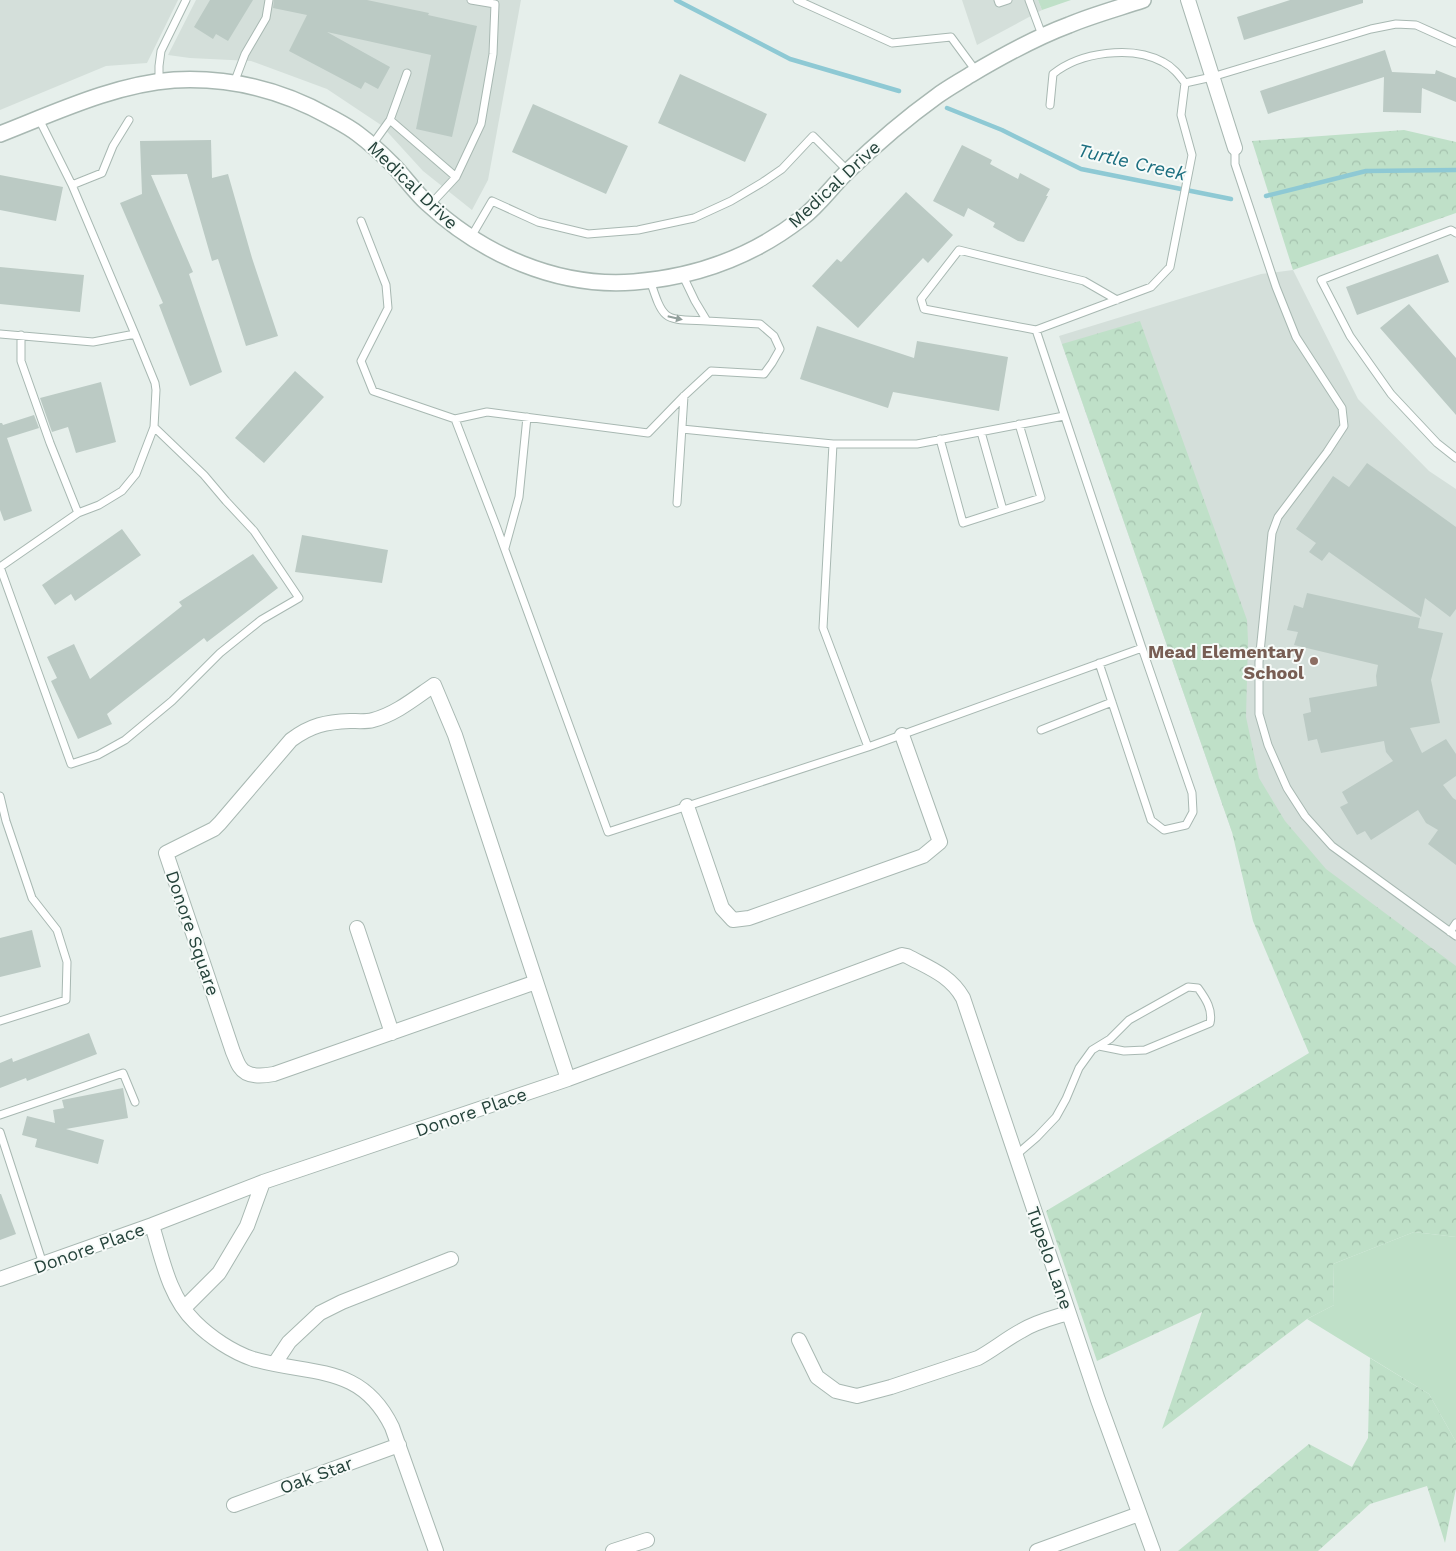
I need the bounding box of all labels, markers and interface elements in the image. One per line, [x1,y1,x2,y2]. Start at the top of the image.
street label: Medical Drive [784,136,884,232]
street label: Medical Drive [363,137,463,233]
water label: Turtle Creek [1076,138,1189,186]
one-way arrow [668,314,683,322]
place label: Mead Elementary School [1148,641,1305,683]
marker: Mead Elementary School [1308,655,1320,667]
street label: Donore Square [162,868,224,998]
street label: Donore Place [413,1083,529,1141]
street label: Tupelo Lane [1023,1204,1077,1312]
street label: Donore Place [31,1218,147,1278]
street label: Oak Star [277,1452,355,1498]

